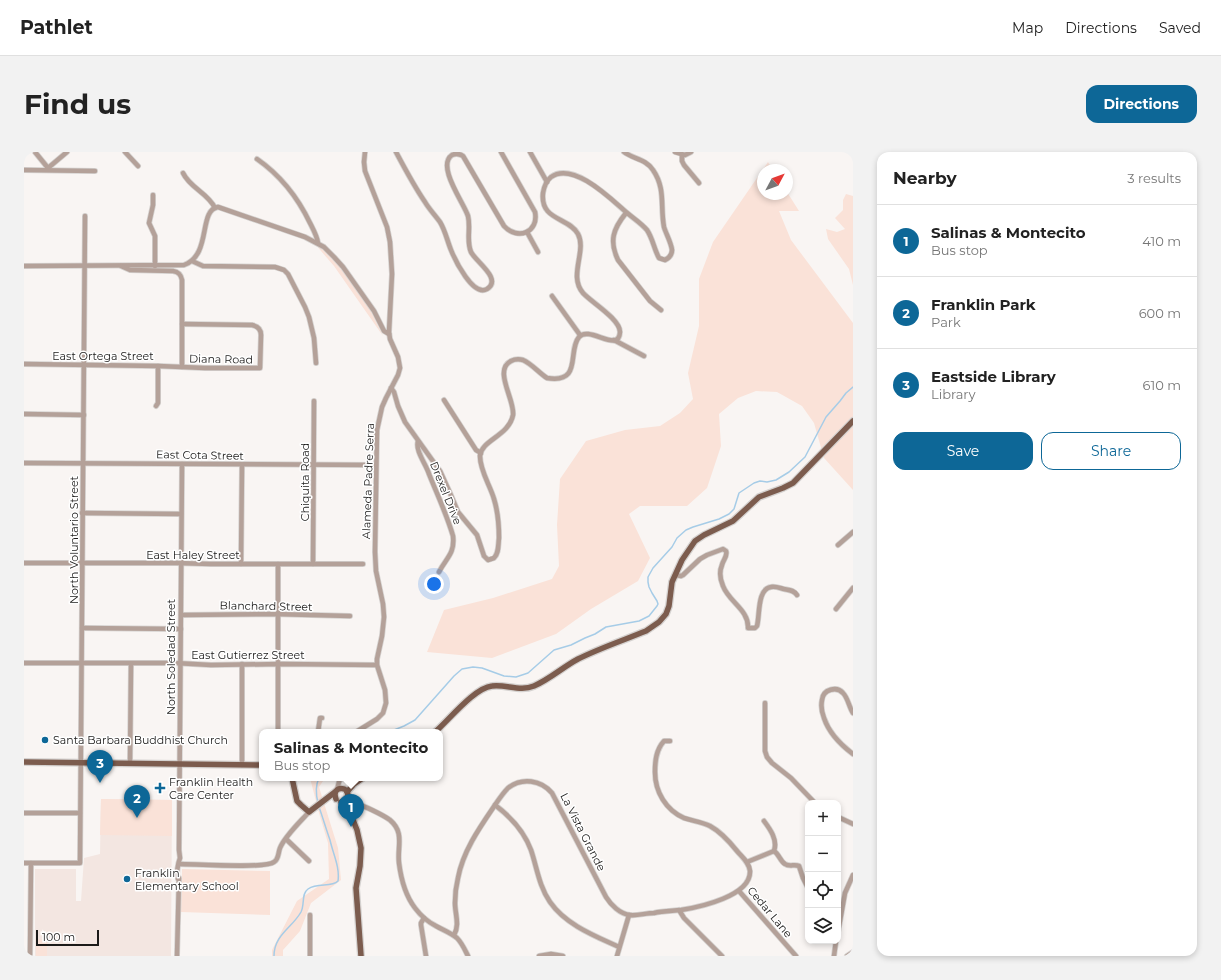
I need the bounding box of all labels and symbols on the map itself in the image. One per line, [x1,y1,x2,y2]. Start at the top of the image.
north arrow [757,164,793,200]
street label: East Ortega Street [52,349,154,363]
street label: Diana Road [189,351,253,367]
street label: Alameda Padre Serra [359,423,377,539]
street label: Chiquita Road [298,443,312,521]
street label: East Cota Street [156,447,245,463]
street label: Drexel Drive [427,459,465,527]
street label: North Voluntario Street [67,475,81,604]
street label: East Haley Street [146,548,240,562]
your location [424,574,444,594]
street label: North Soledad Street [164,598,178,715]
street label: Blanchard Street [219,598,313,614]
street label: East Gutierrez Street [191,648,305,662]
place label: Santa Barbara Buddhist Church [53,733,228,747]
marker: Santa Barbara Buddhist Church [40,735,50,745]
pin: 3 [87,750,113,783]
place label: Franklin Health Care Center [169,775,253,802]
marker: Franklin Health Care Center [154,782,166,794]
pin: 2 [124,785,150,818]
street label: La Vista Grande [557,791,609,874]
pin: 1 [338,794,364,827]
place label: Franklin Elementary School [135,866,239,893]
marker: Franklin Elementary School [122,874,132,884]
street label: Cedar Lane [745,884,796,941]
scale bar [36,928,99,947]

